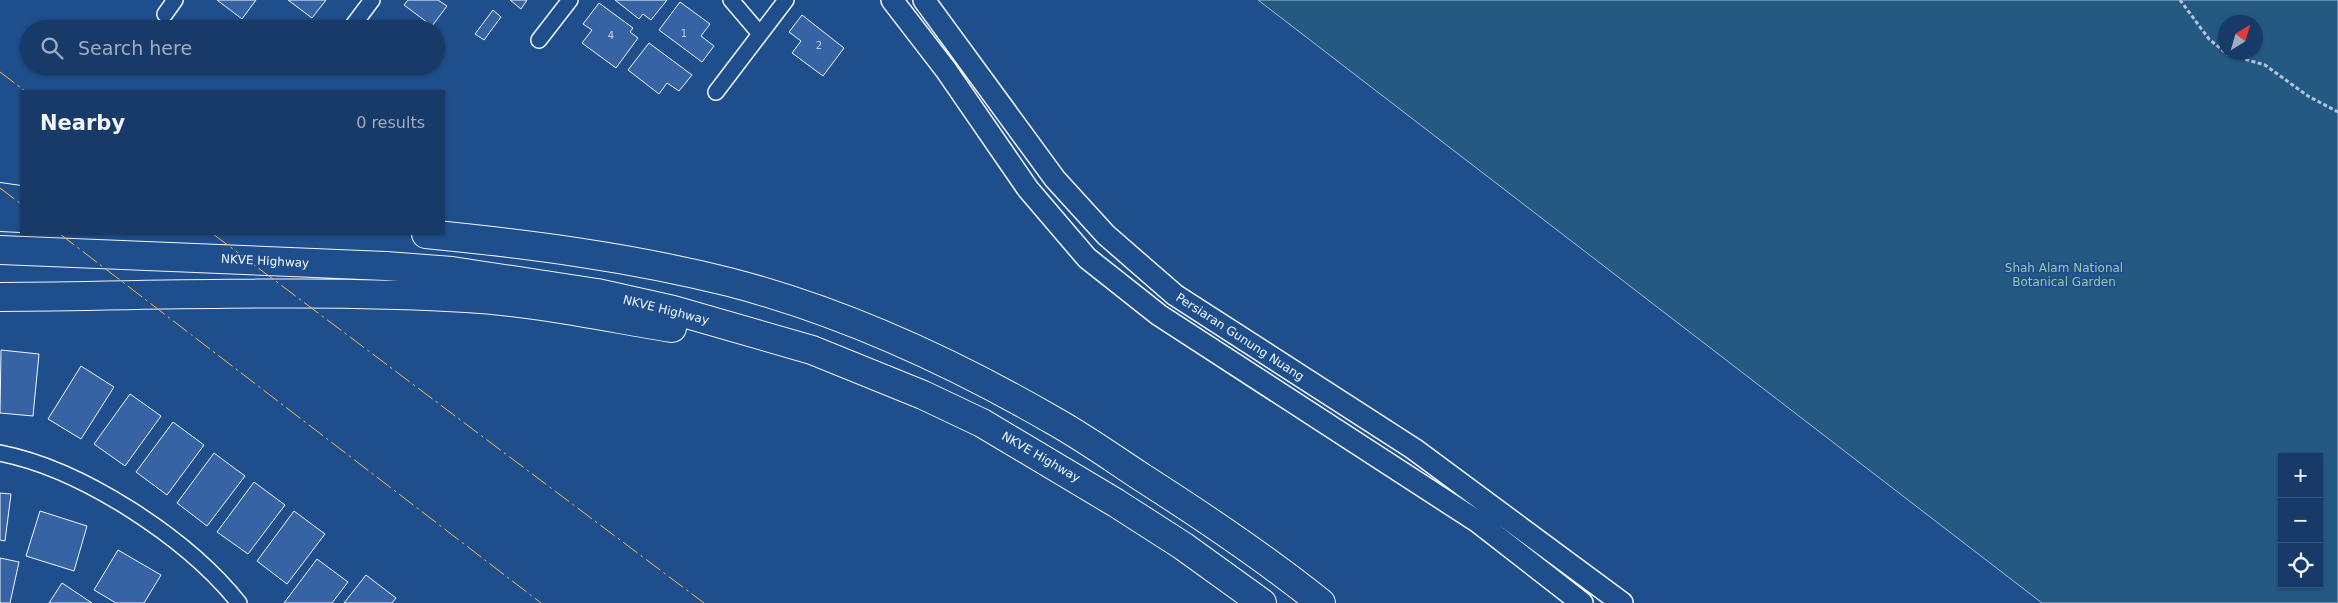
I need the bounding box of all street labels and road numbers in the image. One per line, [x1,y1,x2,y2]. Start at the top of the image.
street label: NKVE Highway [221,252,309,270]
street label: Persiaran Gunung Nuang [1173,290,1307,384]
street label: NKVE Highway [621,293,711,327]
street label: NKVE Highway [999,429,1083,485]

